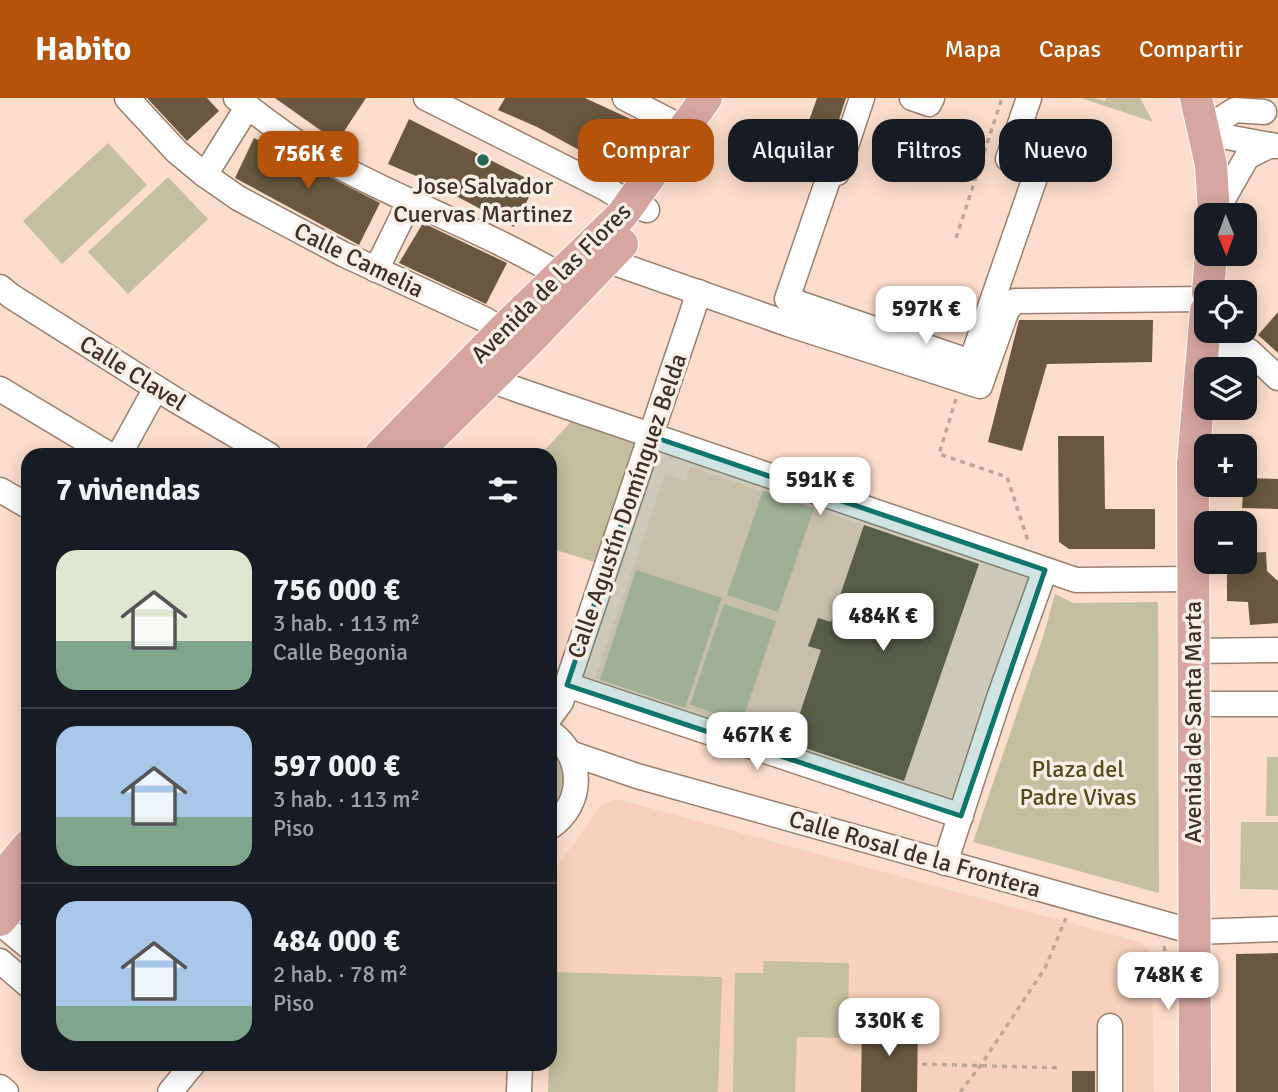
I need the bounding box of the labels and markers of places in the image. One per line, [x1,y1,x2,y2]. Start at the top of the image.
pin: 756K € [251,132,365,191]
marker: Jose Salvador Cuervas Martinez [475,152,491,168]
place label: Jose Salvador Cuervas Martinez [393,171,573,229]
pin: 597K € [869,286,983,346]
pin: 591K € [763,458,877,517]
pin: 484K € [826,594,940,653]
pin: 467K € [700,712,814,772]
pin: 748K € [1111,953,1225,1012]
pin: 330K € [832,998,946,1058]

